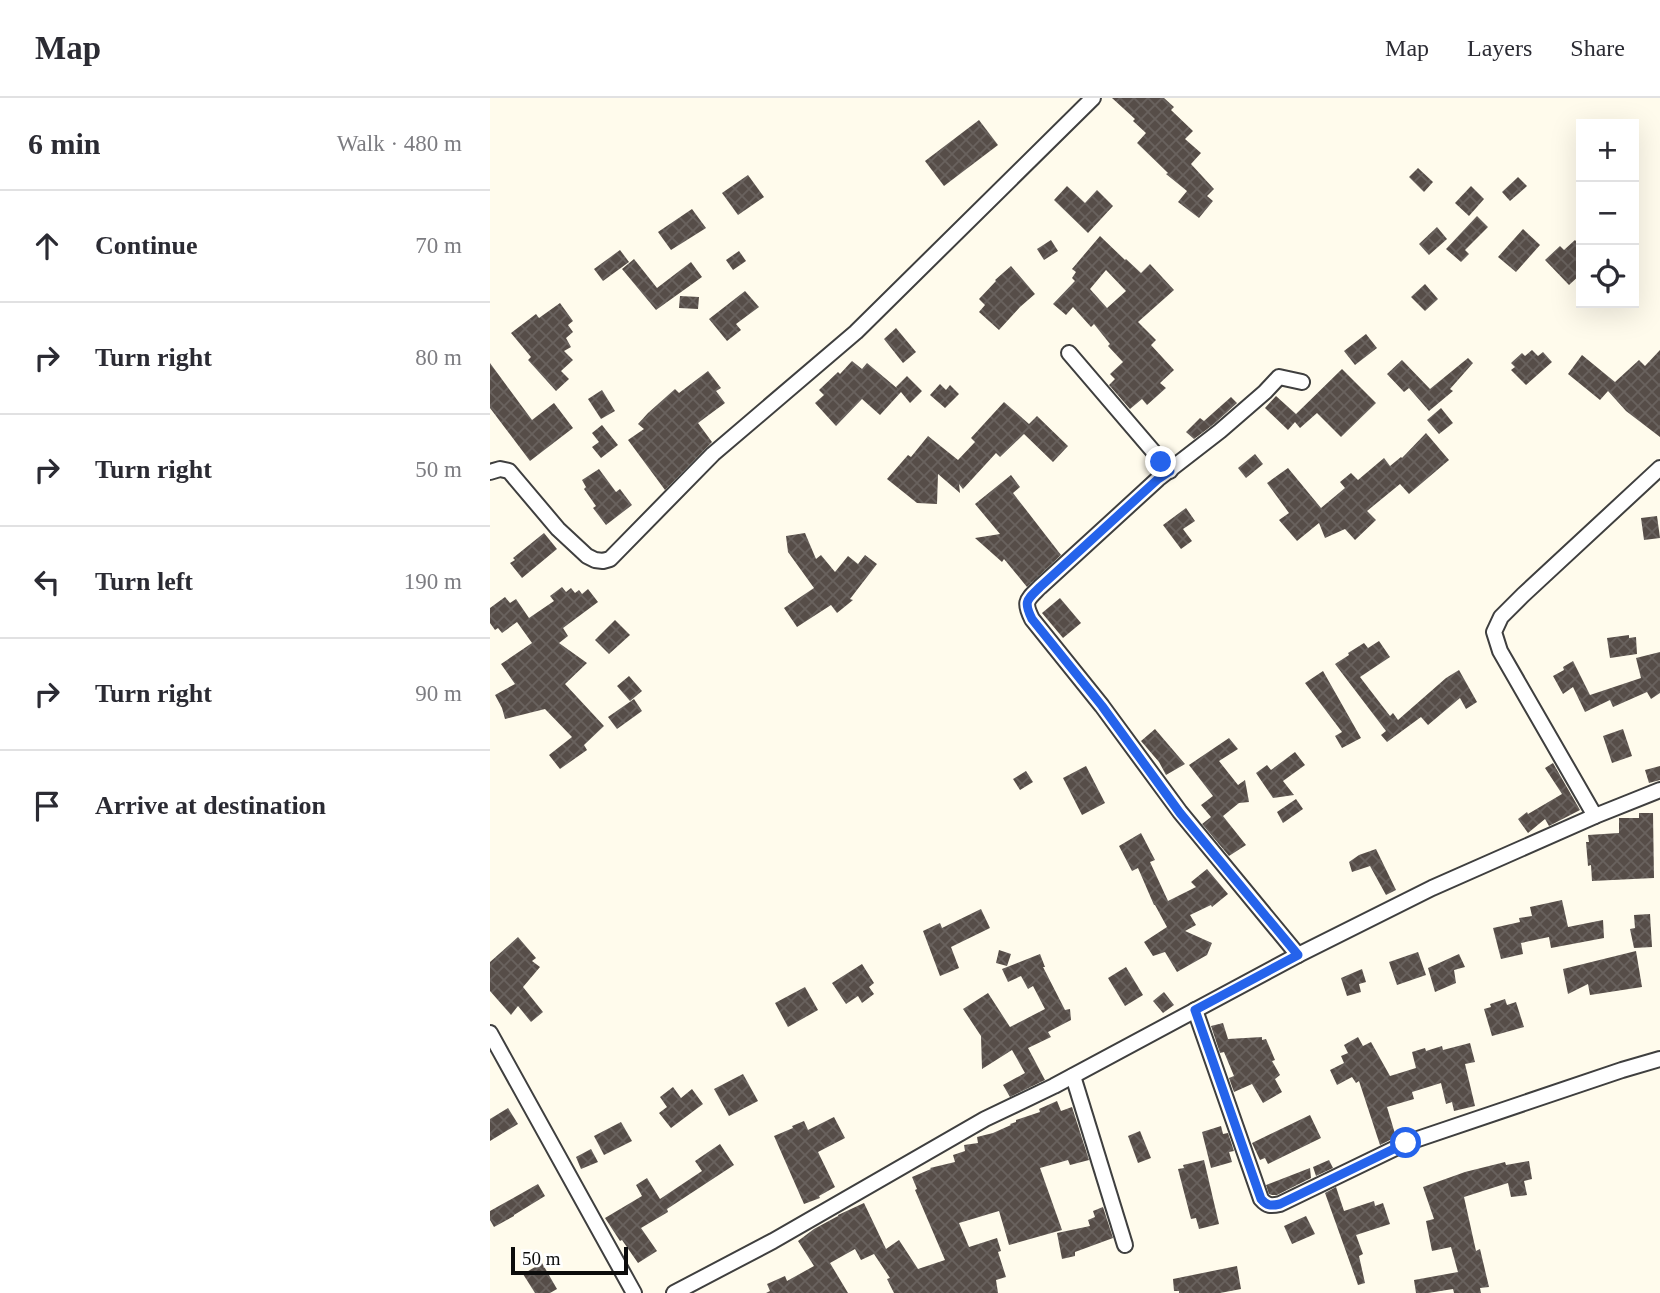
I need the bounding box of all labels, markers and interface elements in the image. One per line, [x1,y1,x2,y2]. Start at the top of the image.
text: Map [35,30,101,66]
text: Map [1385,35,1429,61]
text: Layers [1467,35,1532,61]
text: Share [1570,35,1625,61]
map controls [1576,119,1639,308]
button: + [1576,119,1639,182]
text: 6 min [28,127,101,160]
text: Walk · 480 m [337,131,462,156]
button: − [1576,182,1639,245]
icon: ahead [28,227,66,265]
text: Continue [95,231,198,260]
text: 70 m [415,233,462,258]
button: locate [1576,245,1639,308]
icon: right [28,339,66,377]
text: Turn right [95,343,212,372]
text: 80 m [415,345,462,370]
route end [1145,446,1176,477]
icon: right [28,451,66,489]
text: Turn right [95,455,212,484]
text: 50 m [415,457,462,482]
icon: left [28,563,66,601]
text: Turn left [95,567,193,596]
text: 190 m [404,569,462,594]
icon: right [28,675,66,713]
text: Turn right [95,679,212,708]
text: 90 m [415,681,462,706]
icon: arrive [28,787,66,825]
text: Arrive at destination [95,791,326,820]
route start [1390,1127,1421,1158]
scale bar [511,1244,628,1276]
text: 50 m [522,1248,561,1269]

